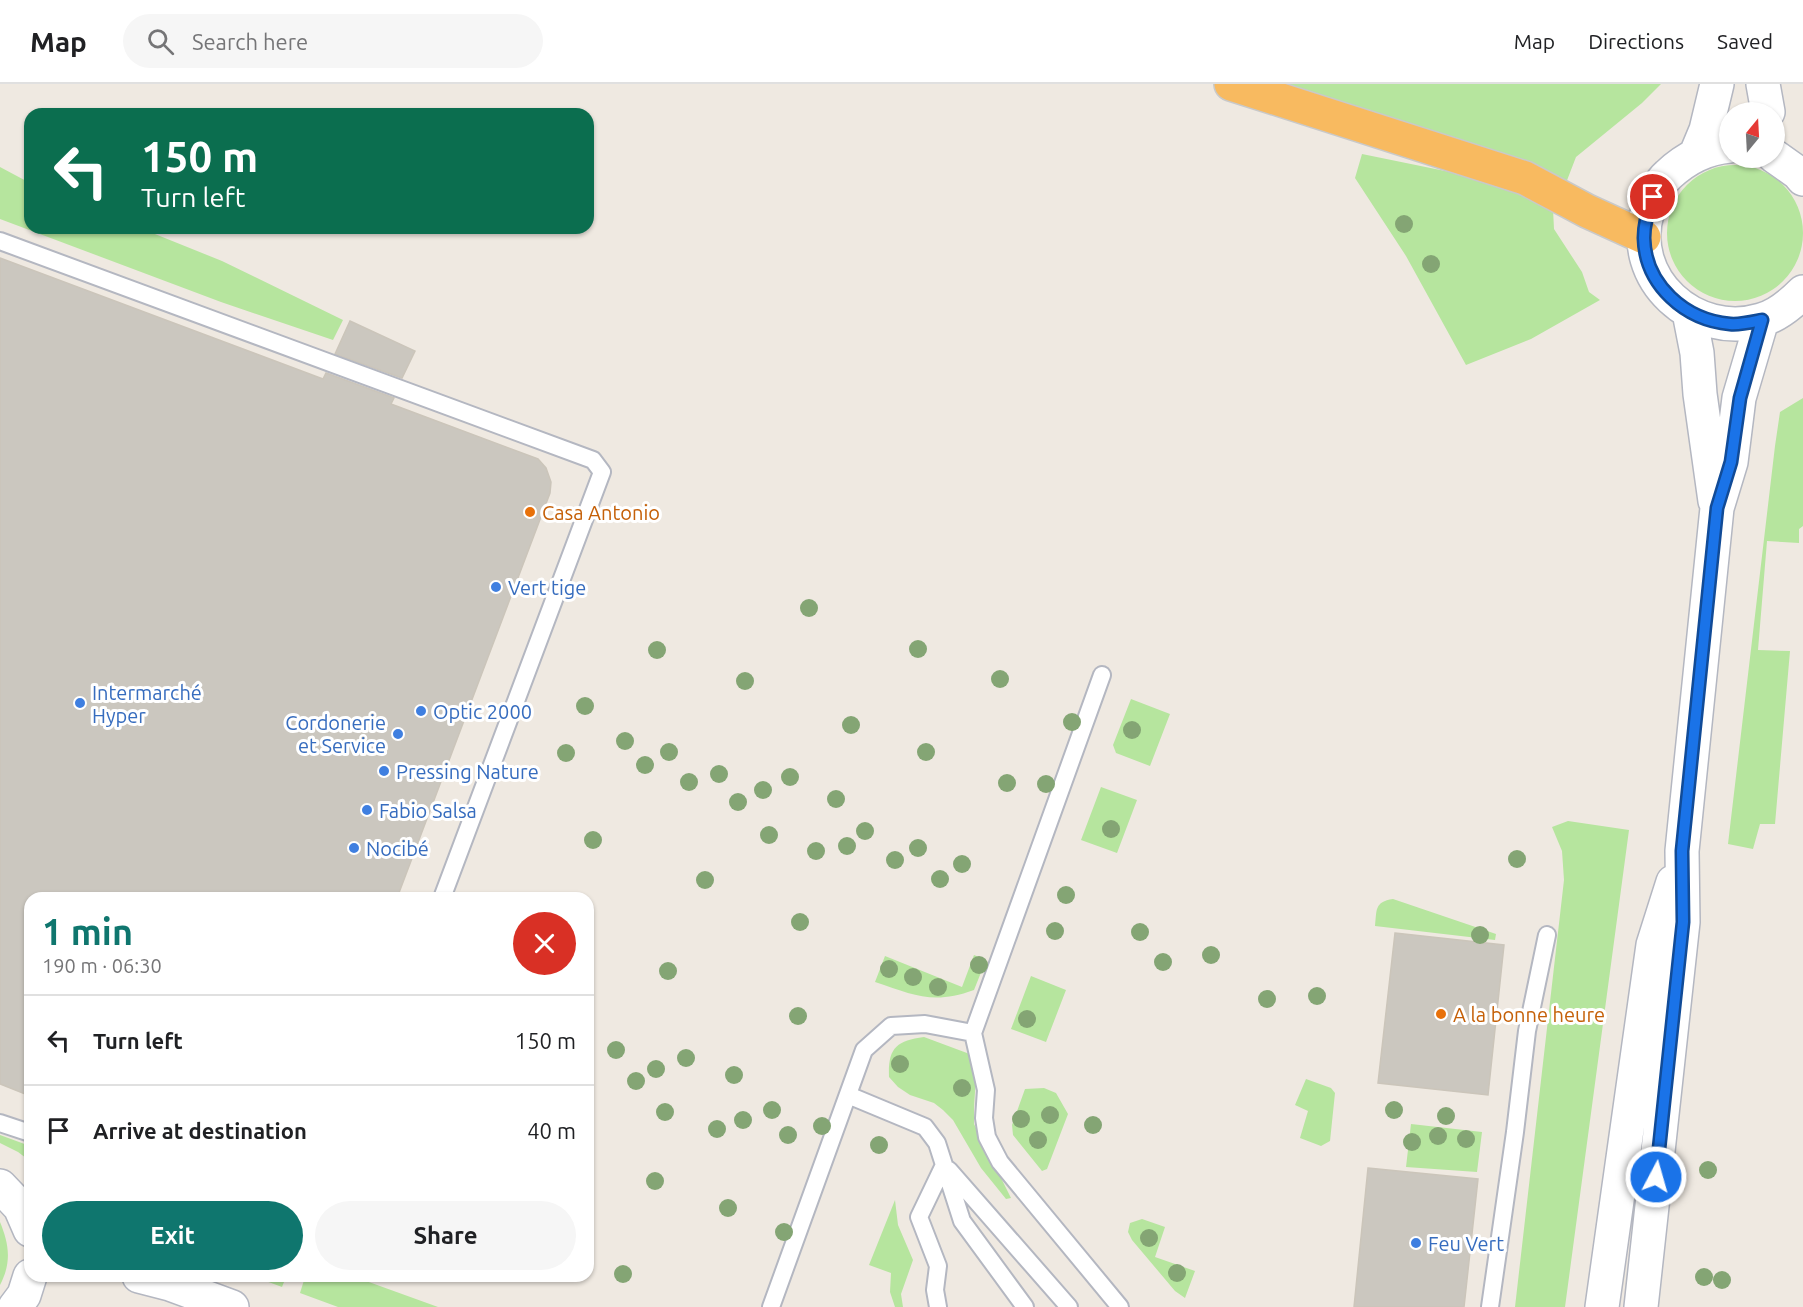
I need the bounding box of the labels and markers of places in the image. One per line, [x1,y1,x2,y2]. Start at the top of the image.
pin [1627,171,1678,222]
place label: Casa Antonio [542,501,660,524]
marker: Casa Antonio [523,505,537,519]
place label: Vert tige [508,576,586,599]
marker: Vert tige [489,580,503,594]
place label: Intermarché Hyper [92,681,202,727]
marker: Intermarché Hyper [73,696,87,710]
place label: Optic 2000 [433,700,532,723]
marker: Optic 2000 [414,704,428,718]
place label: Cordonerie et Service [285,711,386,757]
marker: Cordonerie et Service [391,727,405,741]
place label: Pressing Nature [396,760,539,783]
marker: Pressing Nature [377,764,391,778]
place label: Fabio Salsa [379,799,477,822]
marker: Fabio Salsa [360,803,374,817]
place label: Nocibé [366,837,429,860]
marker: Nocibé [347,841,361,855]
place label: A la bonne heure [1453,1003,1605,1026]
marker: A la bonne heure [1434,1007,1448,1021]
place label: Feu Vert [1428,1232,1504,1255]
marker: Feu Vert [1409,1236,1423,1250]

